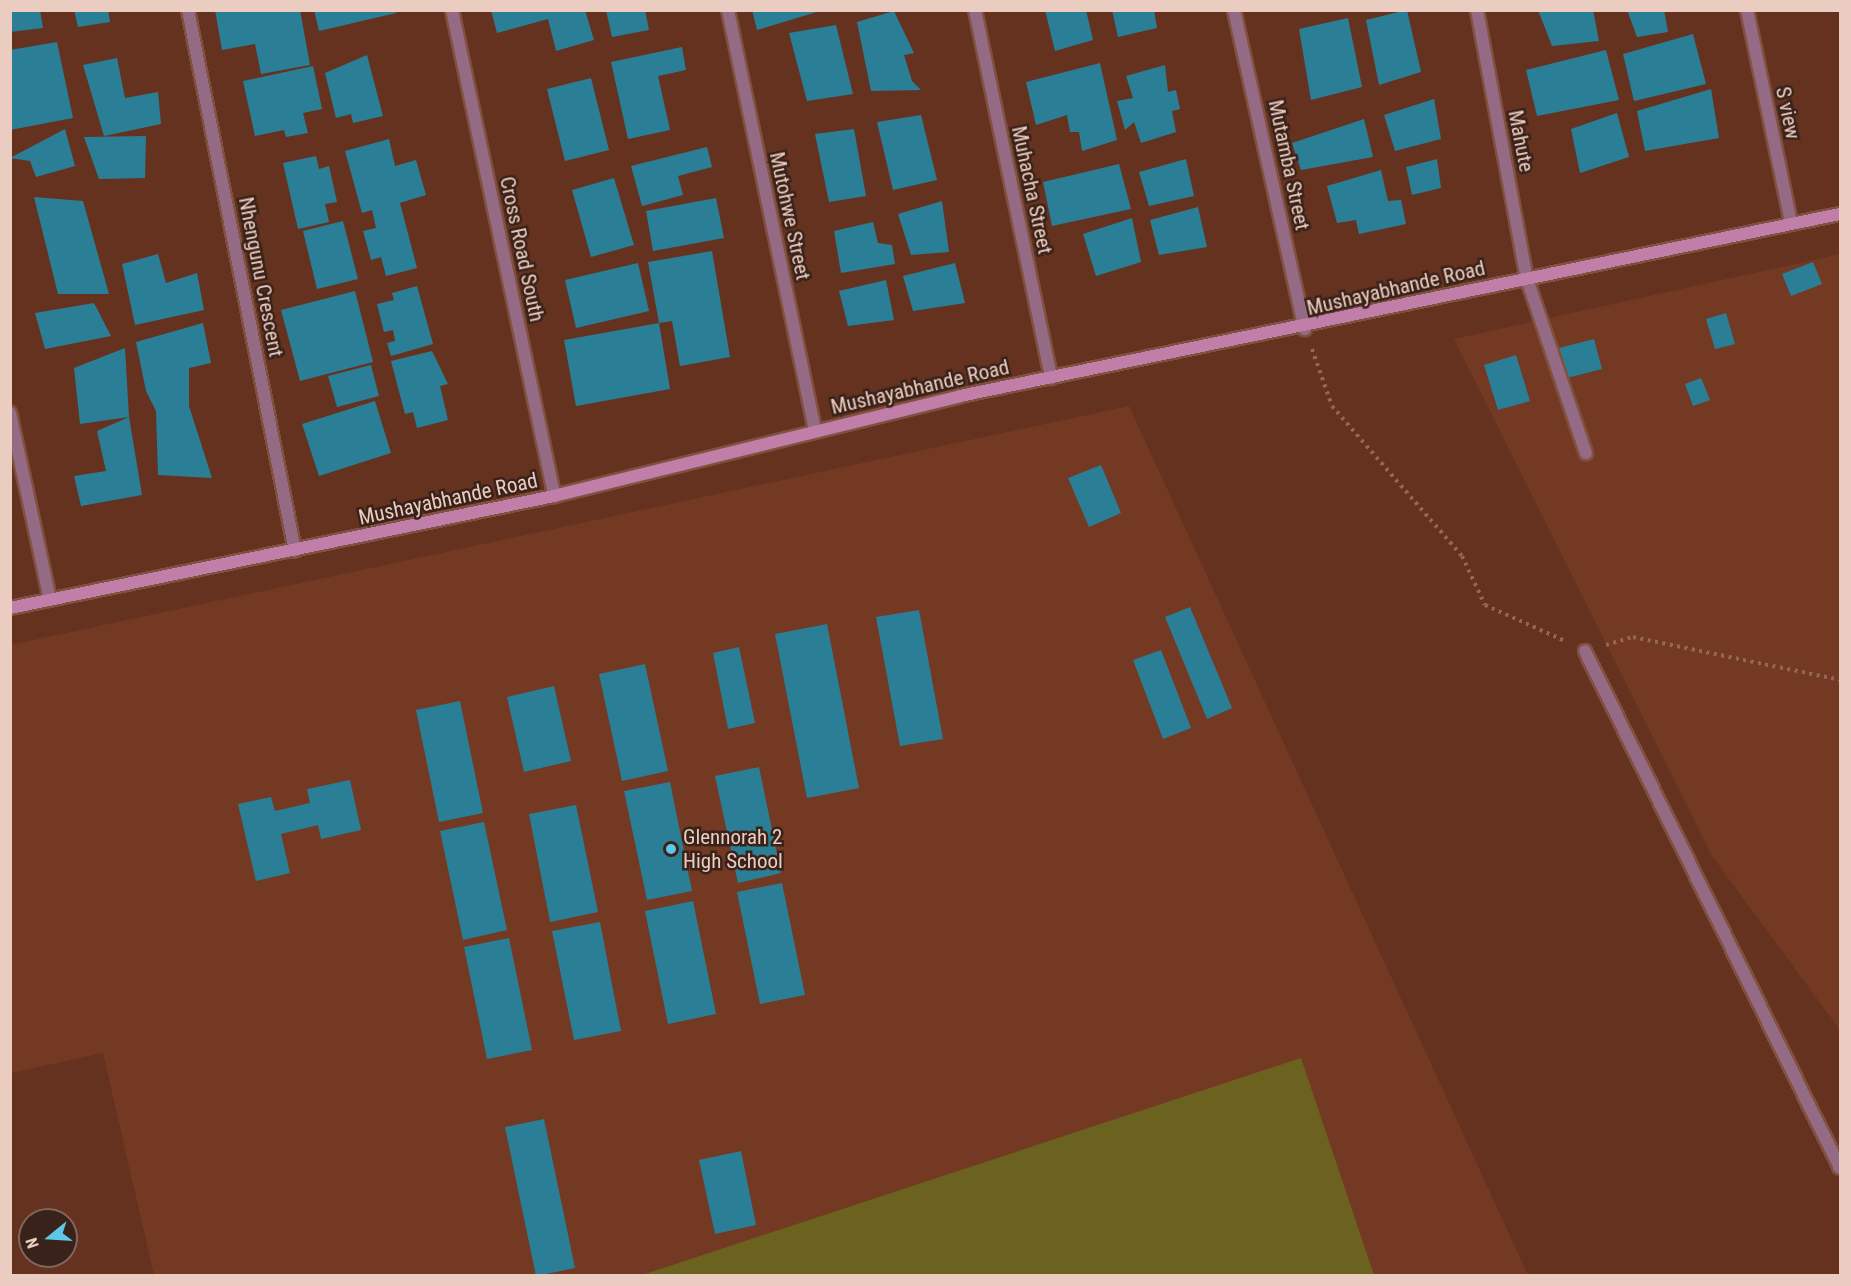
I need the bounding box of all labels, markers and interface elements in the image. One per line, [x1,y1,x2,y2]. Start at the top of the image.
street label: S view [1770,84,1806,142]
street label: Mutamba Street [1263,98,1315,232]
street label: Mahute [1503,108,1539,174]
street label: Muhacha Street [1006,124,1058,256]
street label: Mutohwe Street [764,150,816,282]
street label: Cross Road South [494,174,550,324]
street label: Nhengunu Crescent [233,195,289,359]
street label: Mushayabhande Road [1304,255,1488,321]
street label: Mushayabhande Road [828,354,1012,420]
street label: Mushayabhande Road [356,468,540,530]
place label: Glennorah 2 High School [683,824,783,874]
marker: Glennorah 2 High School [664,842,678,856]
north arrow [18,1208,78,1268]
text: N [22,1236,43,1251]

